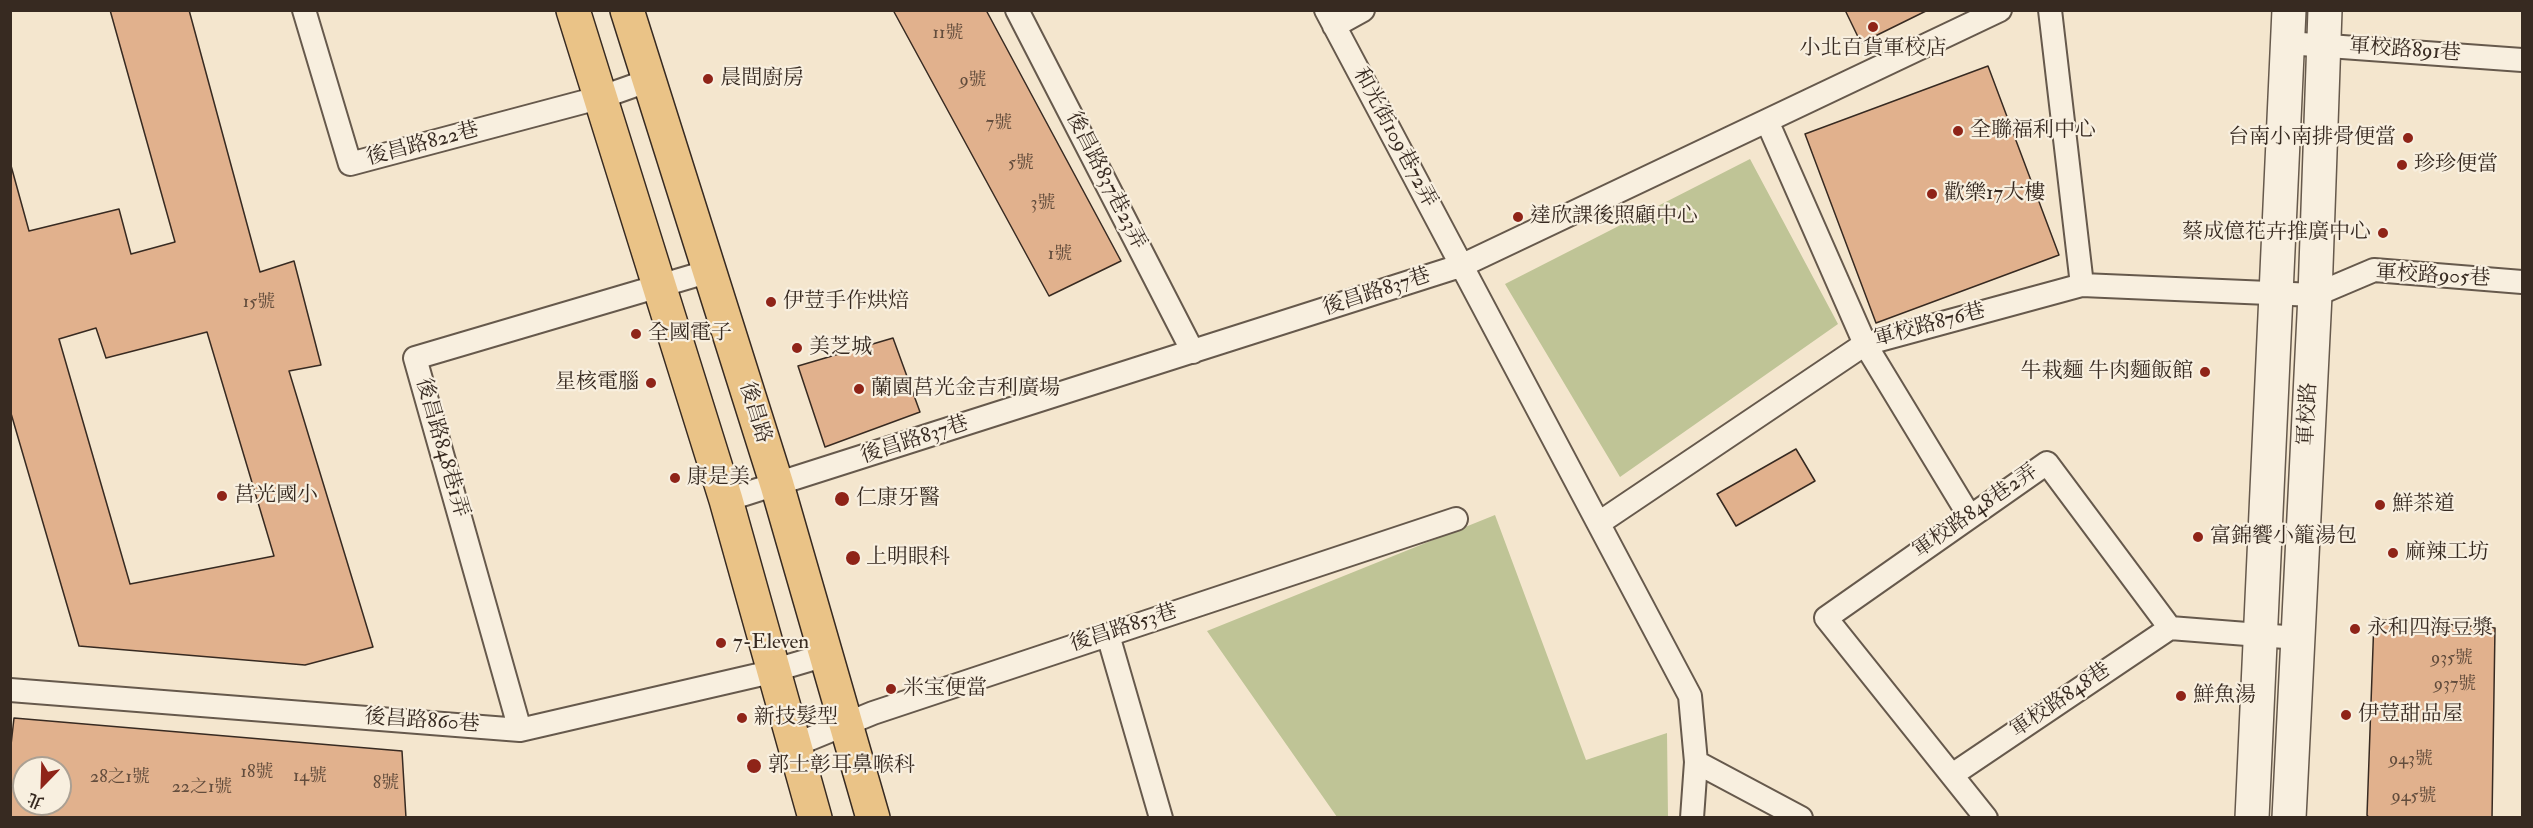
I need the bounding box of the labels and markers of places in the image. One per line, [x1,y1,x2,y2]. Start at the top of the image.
marker: 小北百貨軍校店 [1866,20,1880,34]
place label: 小北百貨軍校店 [1800,36,1946,62]
place label: 晨間廚房 [720,66,804,92]
marker: 晨間廚房 [701,72,715,86]
place label: 全聯福利中心 [1970,118,2096,144]
marker: 全聯福利中心 [1951,124,1965,138]
place label: 台南小南排骨便當 [2228,125,2396,151]
marker: 台南小南排骨便當 [2401,131,2415,145]
place label: 珍珍便當 [2414,152,2498,178]
marker: 珍珍便當 [2395,158,2409,172]
place label: 歡樂17大樓 [1944,181,2045,207]
marker: 歡樂17大樓 [1925,187,1939,201]
place label: 達欣課後照顧中心 [1530,204,1698,230]
marker: 達欣課後照顧中心 [1511,210,1525,224]
place label: 蔡成億花卉推廣中心 [2182,220,2371,246]
marker: 蔡成億花卉推廣中心 [2376,226,2390,240]
place label: 伊荳手作烘焙 [783,289,909,315]
marker: 伊荳手作烘焙 [764,295,778,309]
place label: 全國電子 [648,321,732,347]
marker: 全國電子 [629,327,643,341]
place label: 美芝城 [809,335,872,361]
marker: 美芝城 [790,341,804,355]
place label: 牛栽麵 牛肉麵飯館 [2021,359,2193,385]
marker: 牛栽麵 牛肉麵飯館 [2198,365,2212,379]
place label: 星核電腦 [555,370,639,396]
marker: 星核電腦 [644,376,658,390]
place label: 蘭園莒光金吉利廣場 [871,376,1060,402]
marker: 蘭園莒光金吉利廣場 [852,382,866,396]
place label: 康是美 [687,465,750,491]
marker: 康是美 [668,471,682,485]
place label: 莒光國小 [234,483,318,509]
place label: 仁康牙醫 [856,486,940,512]
marker: 莒光國小 [215,489,229,503]
marker: 仁康牙醫 [833,490,851,508]
place label: 鮮茶道 [2392,492,2455,518]
marker: 鮮茶道 [2373,498,2387,512]
place label: 富錦饗小籠湯包 [2210,524,2357,550]
marker: 富錦饗小籠湯包 [2191,530,2205,544]
place label: 麻辣工坊 [2405,540,2489,566]
place label: 上明眼科 [866,545,950,571]
marker: 麻辣工坊 [2386,546,2400,560]
marker: 上明眼科 [844,549,862,567]
place label: 永和四海豆漿 [2367,616,2493,642]
marker: 永和四海豆漿 [2348,622,2362,636]
place label: 7-Eleven [733,630,809,656]
marker: 7-Eleven [714,636,728,650]
place label: 米宝便當 [903,676,987,702]
marker: 米宝便當 [884,682,898,696]
place label: 鮮魚湯 [2193,683,2256,709]
marker: 鮮魚湯 [2174,689,2188,703]
place label: 伊荳甜品屋 [2358,702,2463,728]
place label: 新技髮型 [754,705,838,731]
marker: 伊荳甜品屋 [2339,708,2353,722]
marker: 新技髮型 [735,711,749,725]
place label: 郭士彰耳鼻喉科 [768,753,915,779]
marker: 郭士彰耳鼻喉科 [745,757,763,775]

